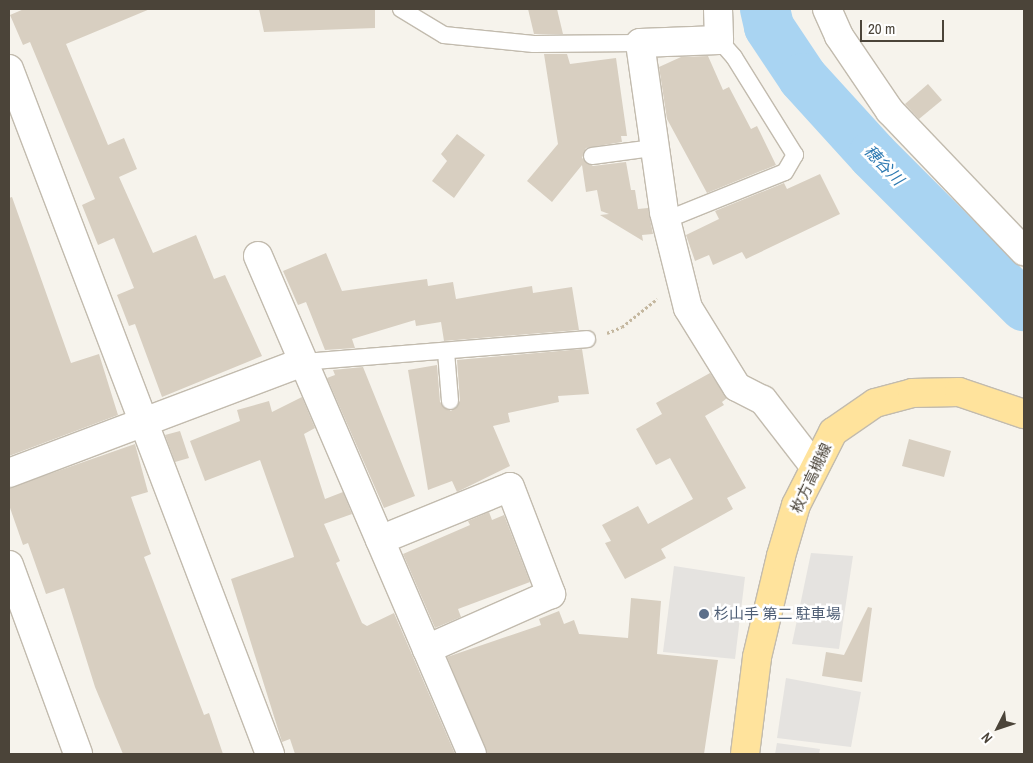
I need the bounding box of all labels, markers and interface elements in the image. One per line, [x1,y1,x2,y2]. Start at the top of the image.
scale bar [863,10,947,42]
text: 20 m [868,18,895,39]
water label: 穂谷川 [860,141,908,189]
street label: 枚方高槻線 [787,440,835,516]
place label: 杉山手 第二 駐車場 [714,605,841,623]
marker: 杉山手 第二 駐車場 [698,608,710,620]
north arrow [973,703,1023,753]
text: N [977,729,996,747]

